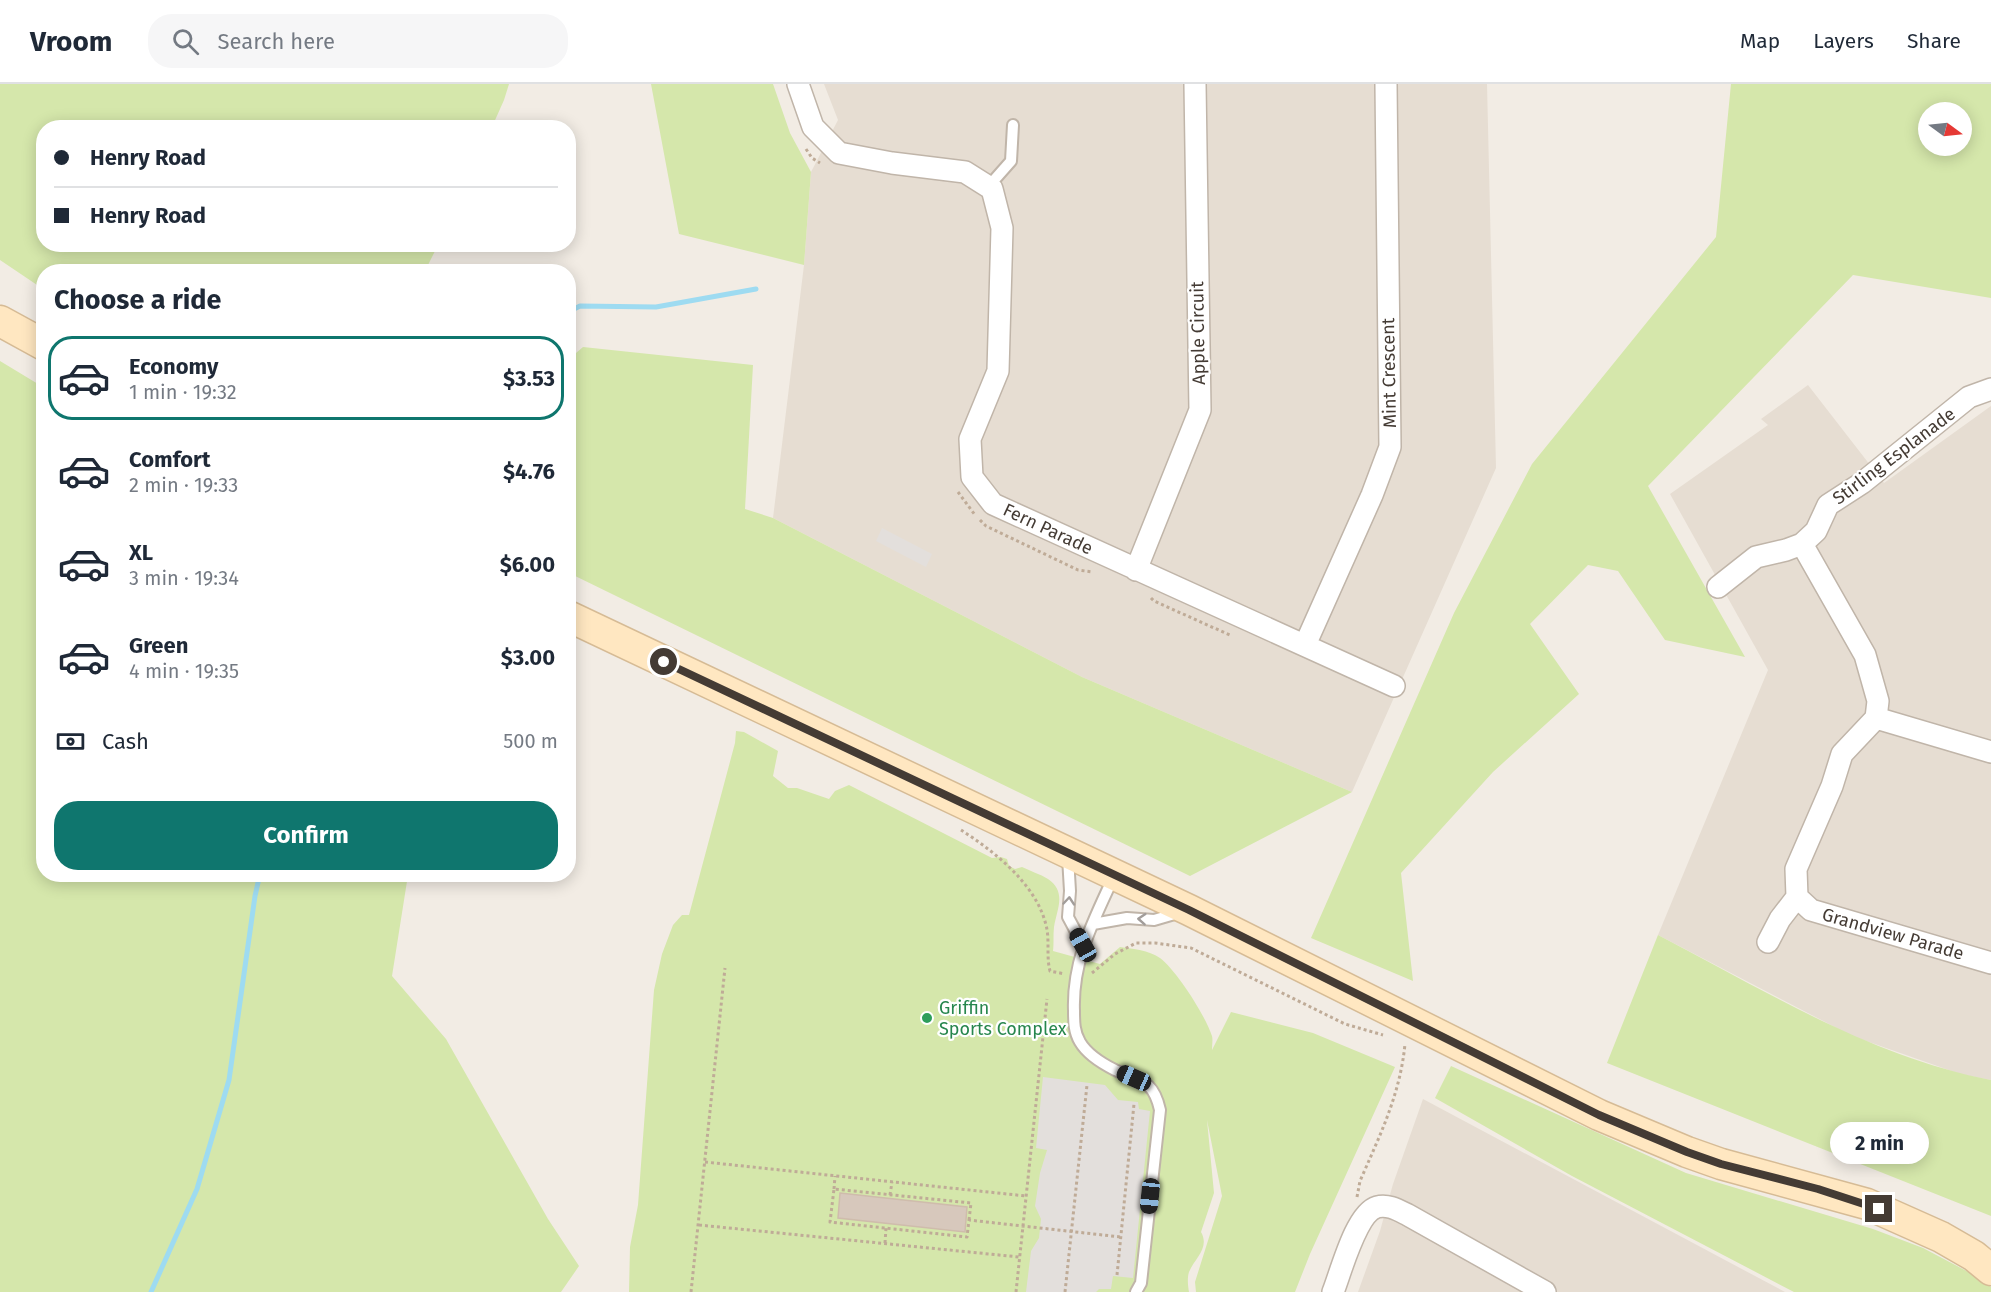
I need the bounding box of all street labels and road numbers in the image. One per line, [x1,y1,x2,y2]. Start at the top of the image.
street label: Apple Circuit [1186,281,1210,385]
street label: Mint Crescent [1377,317,1401,428]
street label: Stirling Esplanade [1828,403,1960,509]
street label: Fern Parade [1000,499,1096,559]
street label: Grandview Parade [1820,903,1966,965]

